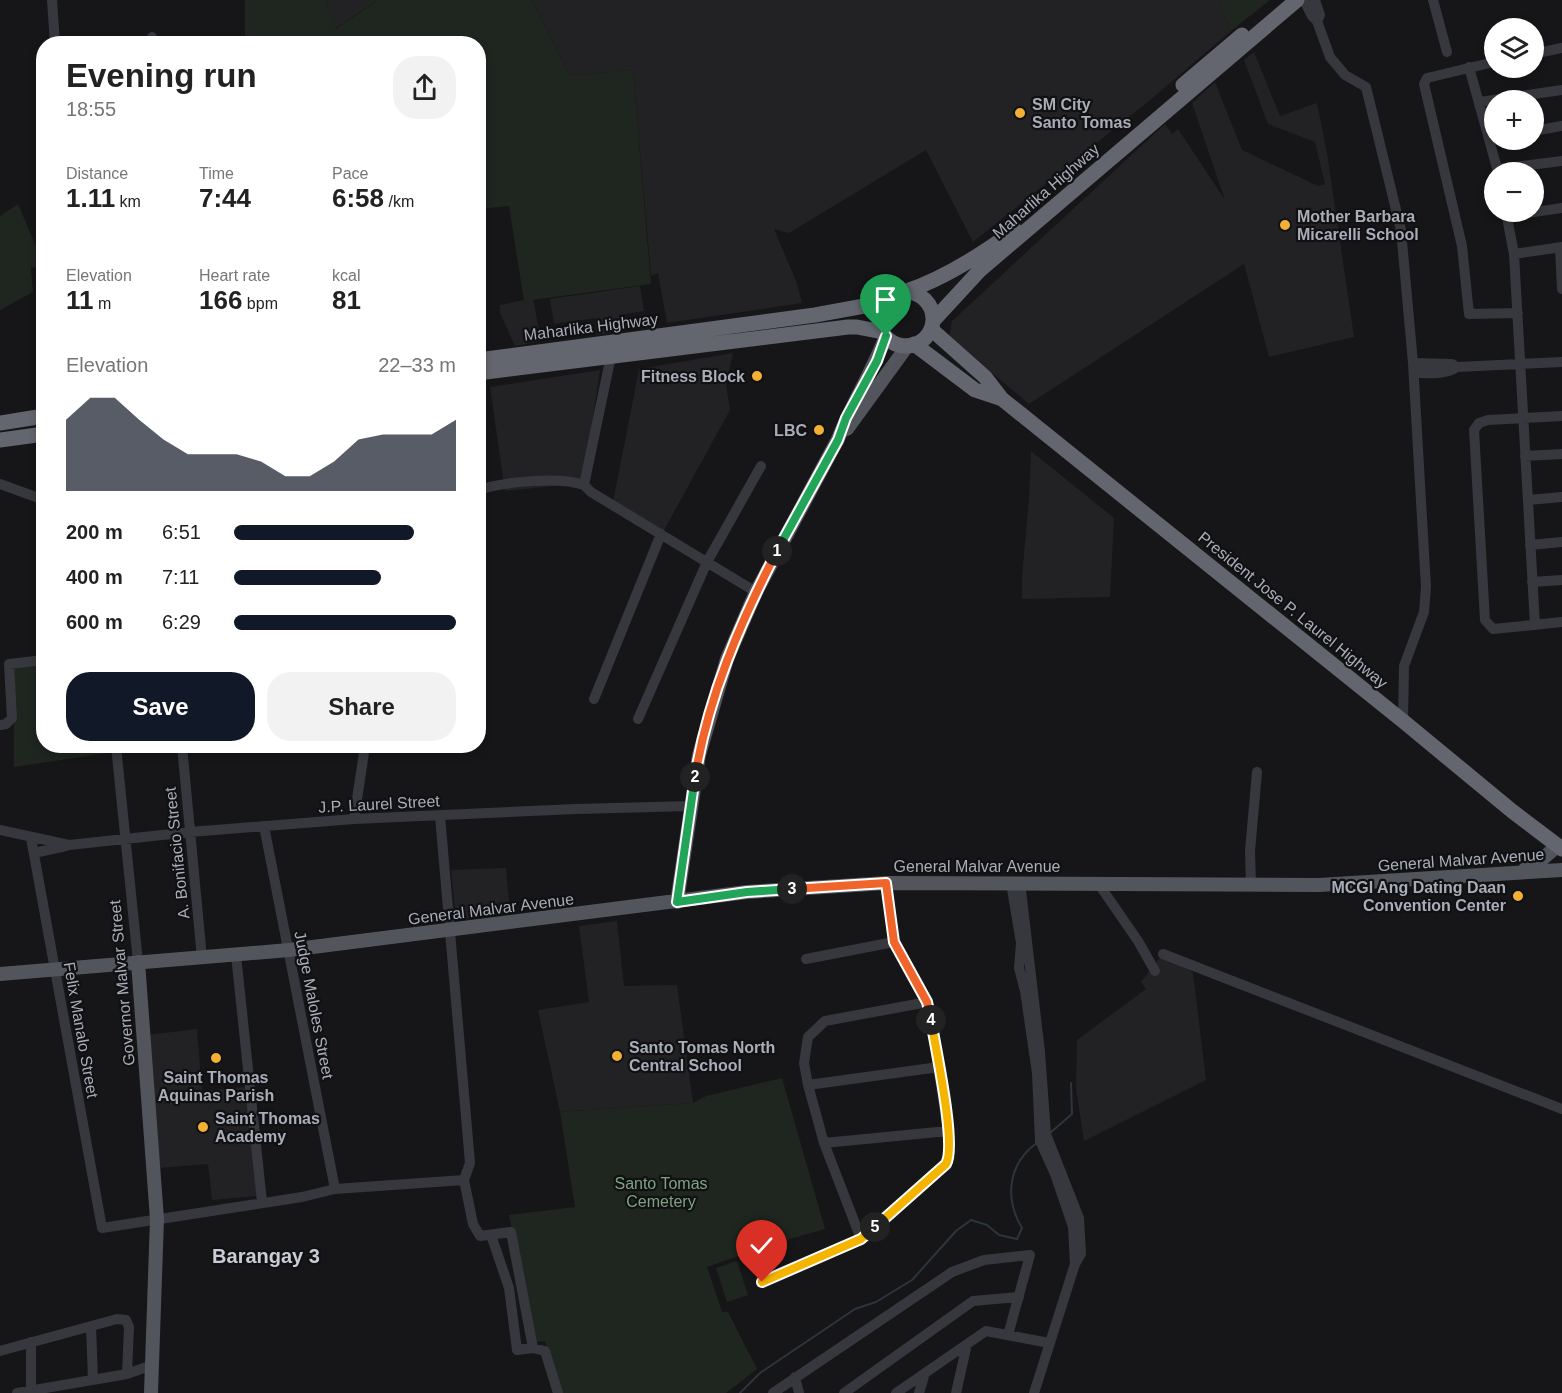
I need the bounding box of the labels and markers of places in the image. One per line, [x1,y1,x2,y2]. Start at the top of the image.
place label: SM City Santo Tomas [1032,96,1131,131]
marker: SM City Santo Tomas [1013,106,1027,120]
place label: Mother Barbara Micarelli School [1297,208,1419,243]
marker: Mother Barbara Micarelli School [1278,218,1292,232]
pin [860,274,911,336]
place label: Fitness Block [641,368,745,385]
marker: Fitness Block [750,369,764,383]
place label: LBC [774,422,807,439]
marker: LBC [812,423,826,437]
pin: 1 [762,536,792,566]
pin: 2 [680,762,710,792]
pin: 3 [777,874,807,904]
place label: MCGI Ang Dating Daan Convention Center [1331,879,1506,914]
marker: MCGI Ang Dating Daan Convention Center [1511,889,1525,903]
pin: 4 [916,1005,946,1035]
place label: Santo Tomas North Central School [629,1039,775,1074]
marker: Santo Tomas North Central School [610,1049,624,1063]
marker: Saint Thomas Aquinas Parish [209,1051,223,1065]
place label: Saint Thomas Aquinas Parish [158,1069,274,1104]
place label: Saint Thomas Academy [215,1110,320,1145]
marker: Saint Thomas Academy [196,1120,210,1134]
pin: 5 [860,1212,890,1242]
pin [736,1220,787,1282]

